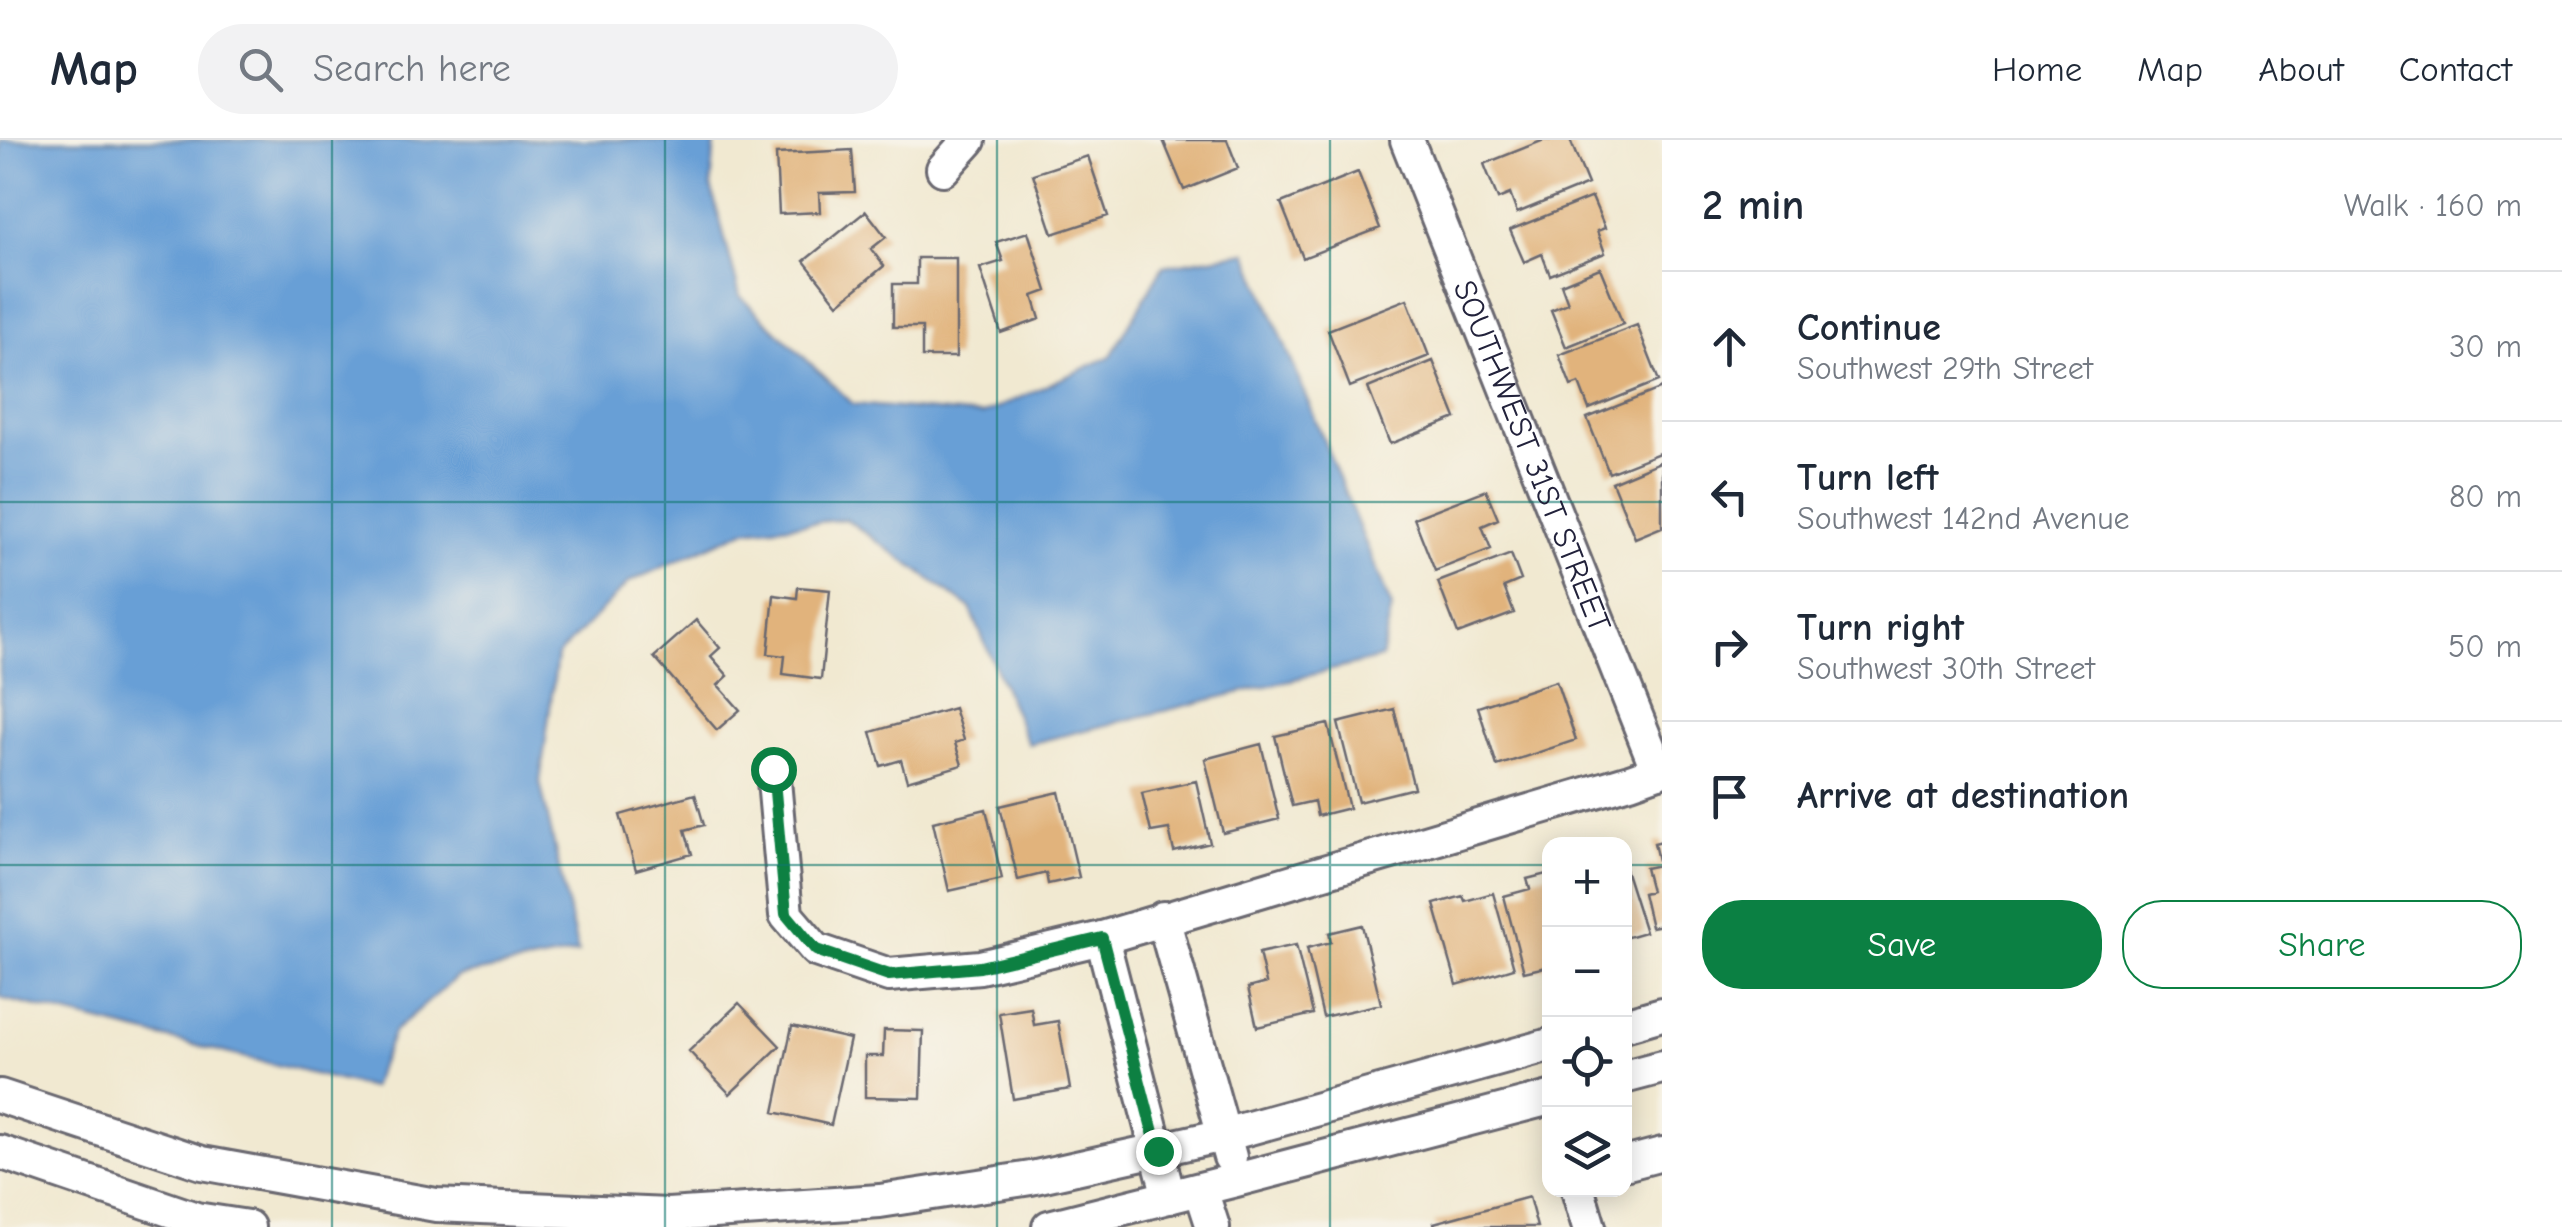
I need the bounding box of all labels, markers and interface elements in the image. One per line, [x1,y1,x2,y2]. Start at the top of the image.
search box [198,24,898,114]
text: Map [50,42,138,97]
icon: search [233,42,288,97]
text: Search here [313,47,511,91]
text: Home [1992,49,2082,90]
text: Map [2137,49,2203,90]
text: About [2258,49,2344,90]
text: Contact [2399,49,2512,90]
text: 2 min [1702,181,1804,230]
text: Walk · 160 m [2344,187,2522,224]
street label: SOUTHWEST 31ST STREET [1446,275,1619,637]
text: Continue [1797,306,1941,350]
icon: ahead [1702,319,1757,374]
text: 30 m [2449,328,2522,365]
text: Southwest 29th Street [1797,350,2093,387]
text: Turn left [1797,456,1938,500]
icon: left [1702,469,1757,524]
text: 80 m [2449,478,2522,515]
text: Southwest 142nd Avenue [1797,500,2130,537]
text: Turn right [1797,606,1964,650]
icon: right [1702,619,1757,674]
text: 50 m [2448,628,2522,665]
text: Southwest 30th Street [1797,650,2095,687]
route start [751,747,797,793]
icon: arrive [1702,769,1757,824]
text: Arrive at destination [1797,774,2129,818]
map controls [1542,837,1632,1197]
button: + [1542,837,1632,927]
button: Save [1702,900,2102,989]
button: Share [2122,900,2522,989]
button: − [1542,927,1632,1017]
button: locate [1542,1017,1632,1107]
button: layers [1542,1107,1632,1197]
route end [1136,1129,1182,1175]

